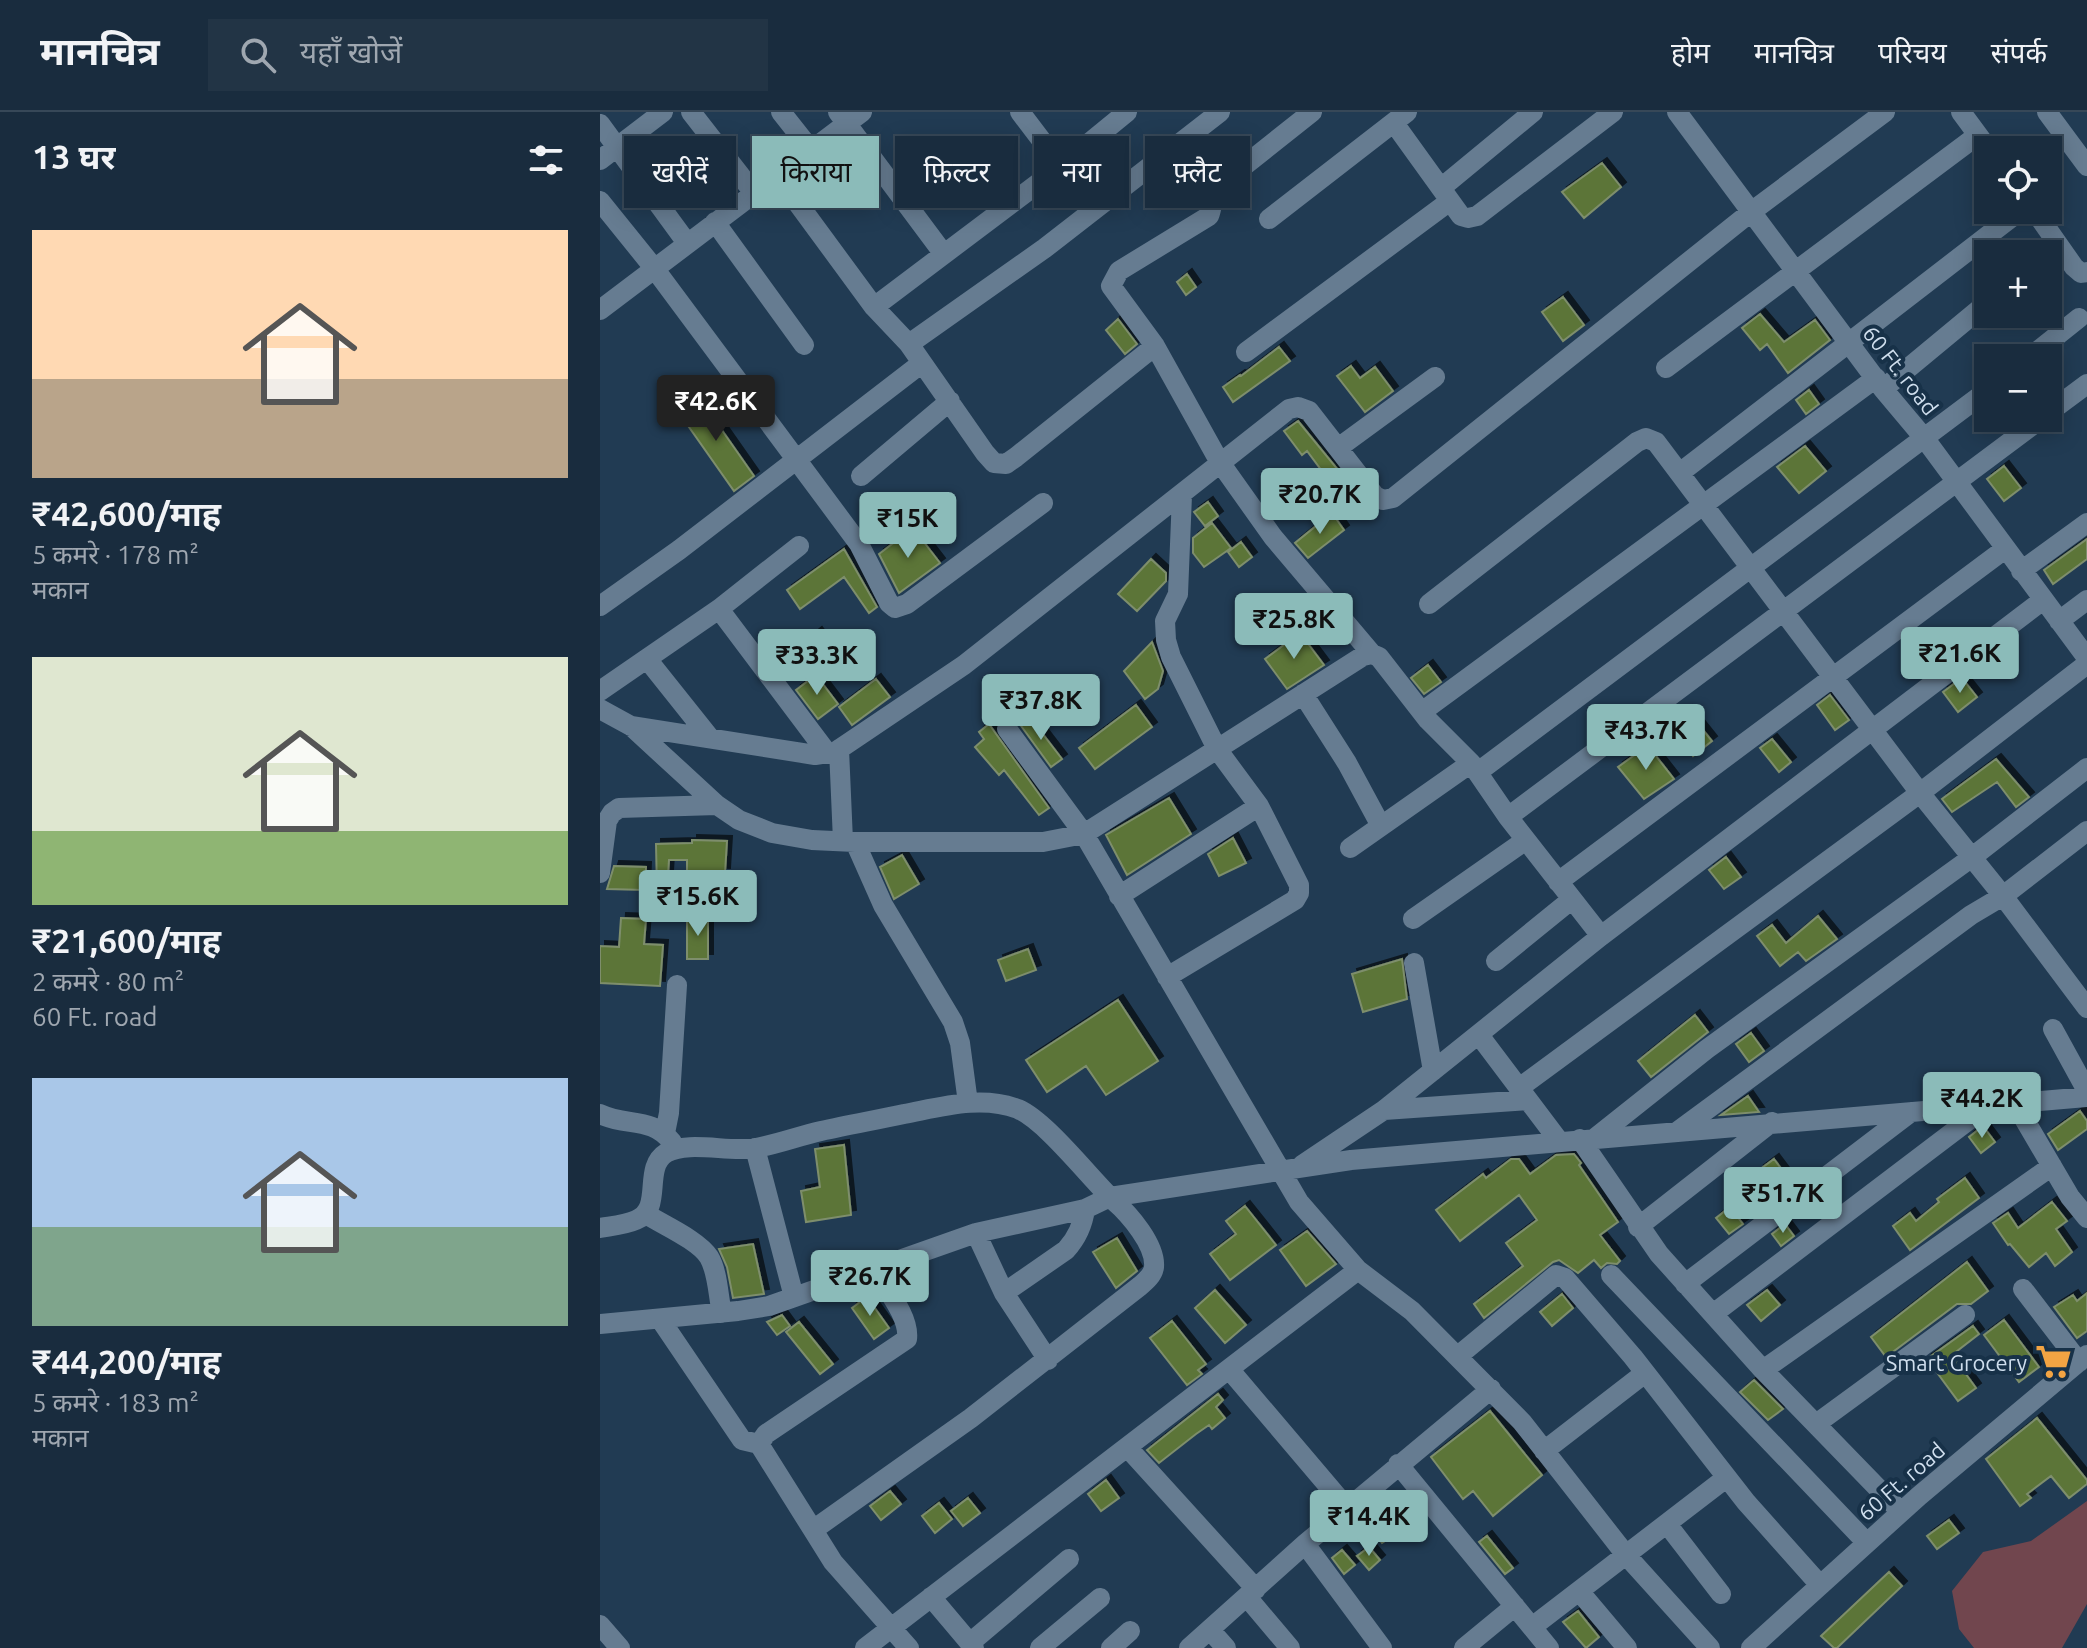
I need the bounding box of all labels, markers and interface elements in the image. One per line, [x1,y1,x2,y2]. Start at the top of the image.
search box [208,19,768,91]
text: मानचित्र [40,30,160,72]
icon: search [236,33,280,77]
text: यहाँ खोजें [300,35,402,69]
text: होम [1671,37,1710,68]
text: मानचित्र [1754,37,1834,68]
text: परिचय [1878,37,1947,68]
text: संपर्क [1991,37,2047,68]
chip: खरीदें [624,136,736,208]
chip: किराया [752,136,879,208]
chip: फ़िल्टर [895,136,1018,208]
chip: नया [1034,136,1129,208]
chip: फ़्लैट [1145,136,1250,208]
map controls [1974,136,2062,432]
button: locate [1974,136,2062,224]
text: 13 घर [32,137,115,175]
icon: filters [524,138,568,182]
button: + [1974,240,2062,328]
icon: home [228,282,372,426]
street label: 60 Ft. road [1858,320,1944,420]
button: − [1974,344,2062,432]
pin: ₹42.6K [651,375,781,443]
text: ₹42.6K [675,386,757,415]
pin: ₹20.7K [1255,468,1385,536]
text: ₹20.7K [1279,479,1361,508]
pin: ₹15K [861,492,955,560]
text: ₹42,600/माह [32,494,221,532]
text: ₹15K [877,503,939,532]
text: 5 कमरे · 178 m² [32,540,199,569]
text: मकान [32,575,89,604]
pin: ₹25.8K [1229,593,1359,661]
text: ₹25.8K [1253,604,1335,633]
pin: ₹21.6K [1895,627,2025,695]
pin: ₹33.3K [752,629,882,697]
text: ₹21.6K [1919,638,2001,667]
text: ₹33.3K [776,640,858,669]
pin: ₹37.8K [976,674,1106,742]
text: ₹37.8K [1000,685,1082,714]
pin: ₹43.7K [1581,704,1711,772]
icon: home [228,709,372,853]
text: ₹43.7K [1605,715,1687,744]
pin: ₹15.6K [633,870,763,938]
text: ₹15.6K [657,881,739,910]
text: ₹21,600/माह [32,921,221,959]
text: 2 कमरे · 80 m² [32,967,184,996]
text: 60 Ft. road [32,1002,157,1031]
pin: ₹44.2K [1917,1072,2047,1140]
text: ₹44.2K [1941,1083,2023,1112]
icon: home [228,1130,372,1274]
pin: ₹51.7K [1718,1167,1848,1235]
text: ₹51.7K [1742,1178,1824,1207]
pin: ₹26.7K [805,1250,935,1318]
text: ₹26.7K [829,1261,911,1290]
text: ₹44,200/माह [32,1342,221,1380]
supermarket icon: Smart Grocery [2034,1343,2072,1381]
place label: Smart Grocery [1886,1350,2027,1375]
text: 5 कमरे · 183 m² [32,1388,199,1417]
text: मकान [32,1423,89,1452]
street label: 60 Ft. road [1853,1437,1949,1525]
pin: ₹14.4K [1304,1490,1434,1558]
text: ₹14.4K [1328,1501,1410,1530]

